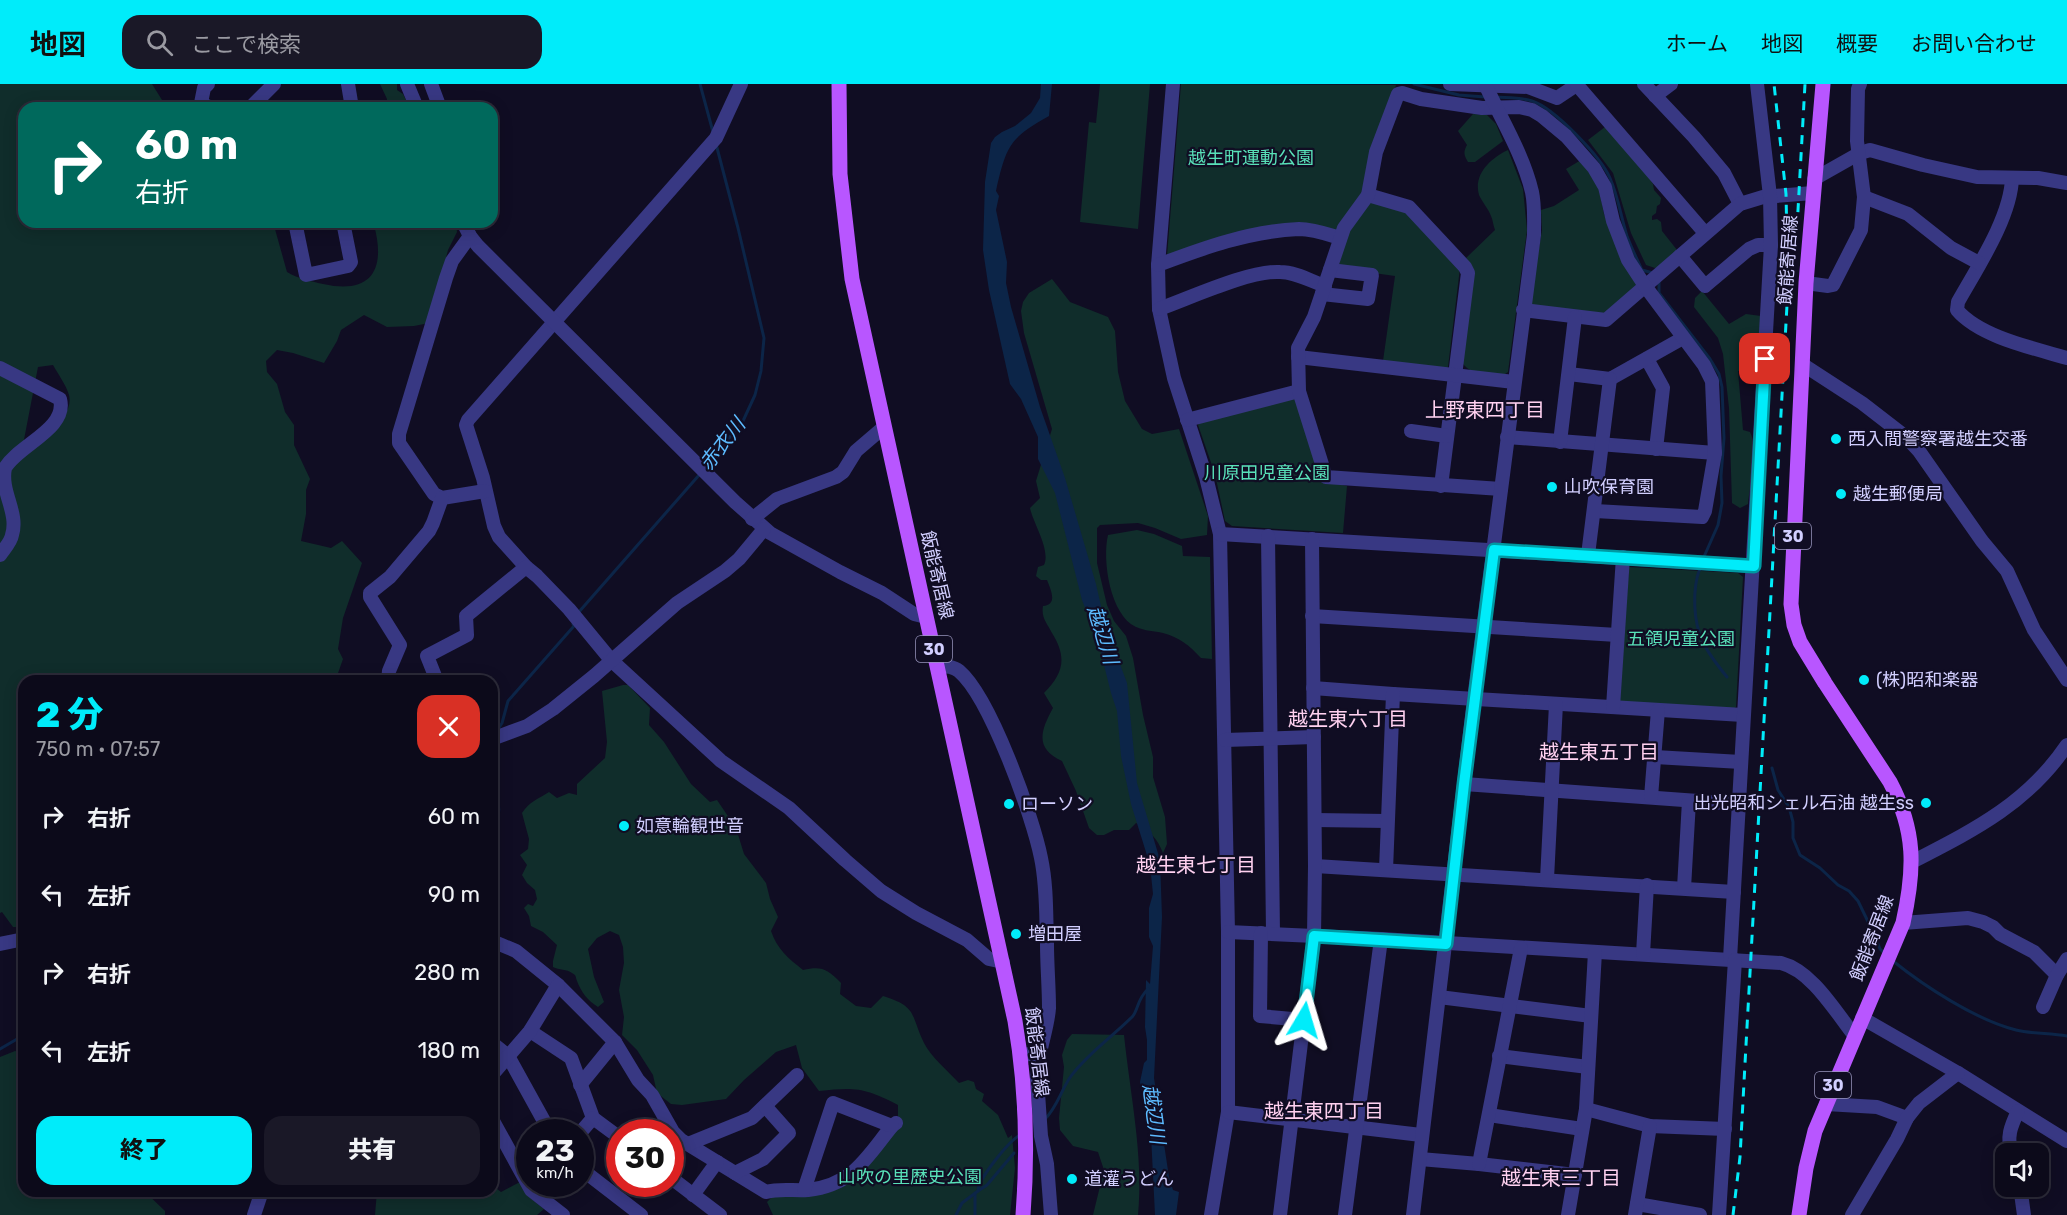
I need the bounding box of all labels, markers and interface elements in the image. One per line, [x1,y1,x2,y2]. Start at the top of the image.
search box [122,15,542,69]
icon: search [143,26,176,59]
text: 地図 [30,28,86,61]
text: ここで検索 [191,31,301,58]
text: ホーム [1666,31,1728,56]
text: 地図 [1761,31,1803,56]
text: 概要 [1836,31,1878,56]
text: お問い合わせ [1911,31,2037,56]
text: 60 m [135,120,238,170]
icon: right [36,126,114,204]
park label: 越生町運動公園 [1188,147,1314,169]
text: 右折 [135,177,189,209]
street label: 飯能寄居線 [1774,214,1802,306]
pin [1739,333,1790,384]
icon: arrive [1748,342,1781,375]
district label: 上野東四丁目 [1425,398,1545,422]
water label: 赤衣川 [694,411,751,475]
place label: 西入間警察署越生交番 [1848,428,2028,450]
marker: 西入間警察署越生交番 [1829,432,1843,446]
park label: 川原田児童公園 [1204,462,1330,484]
place label: 山吹保育園 [1564,476,1654,498]
marker: 山吹保育園 [1545,480,1559,494]
place label: 越生郵便局 [1853,483,1943,505]
marker: 越生郵便局 [1834,487,1848,501]
road number: 30 [1775,523,1811,549]
street label: 飯能寄居線 [916,529,958,621]
water label: 越辺川 [1083,603,1124,669]
park label: 五領児童公園 [1627,628,1735,650]
road number: 30 [916,636,952,662]
place label: (株)昭和楽器 [1876,669,1978,691]
marker: (株)昭和楽器 [1857,673,1871,687]
text: 2 分 [36,693,104,736]
button: close [417,695,480,758]
district label: 越生東六丁目 [1288,707,1408,731]
text: 750 m · 07:57 [36,737,160,761]
district label: 越生東五丁目 [1539,740,1659,764]
place label: 出光昭和シェル石油 越生ss [1693,792,1914,814]
place label: ローソン [1021,793,1093,815]
marker: 出光昭和シェル石油 越生ss [1919,796,1933,810]
marker: ローソン [1002,797,1016,811]
icon: right [36,800,69,833]
text: 60 m [428,803,480,830]
text: 右折 [87,805,131,832]
place label: 如意輪観世音 [636,815,744,837]
marker: 如意輪観世音 [617,819,631,833]
district label: 越生東七丁目 [1136,853,1256,877]
icon: left [36,878,69,911]
text: 90 m [428,881,480,908]
text: 左折 [87,883,131,910]
street label: 飯能寄居線 [1846,892,1898,984]
place label: 増田屋 [1028,923,1082,945]
marker: 増田屋 [1009,927,1023,941]
icon: right [36,956,69,989]
text: 280 m [414,959,480,986]
text: 右折 [87,961,131,988]
position arrow [1272,988,1336,1052]
street label: 飯能寄居線 [1021,1006,1053,1098]
icon: left [36,1034,69,1067]
text: 180 m [418,1037,480,1064]
text: 左折 [87,1039,131,1066]
road number: 30 [1815,1072,1851,1098]
water label: 越辺川 [1138,1083,1170,1147]
district label: 越生東四丁目 [1264,1099,1384,1123]
button: 終了 [36,1116,252,1185]
button: 共有 [264,1116,480,1185]
speed limit sign: 30 [606,1119,684,1197]
text: 23 [535,1133,575,1169]
map controls [1995,1143,2049,1197]
button: sound [1995,1143,2049,1197]
text: km/h [536,1164,574,1182]
park label: 山吹の里歴史公園 [838,1166,982,1188]
district label: 越生東三丁目 [1501,1166,1621,1190]
place label: 道灌うどん [1084,1168,1174,1190]
marker: 道灌うどん [1065,1172,1079,1186]

